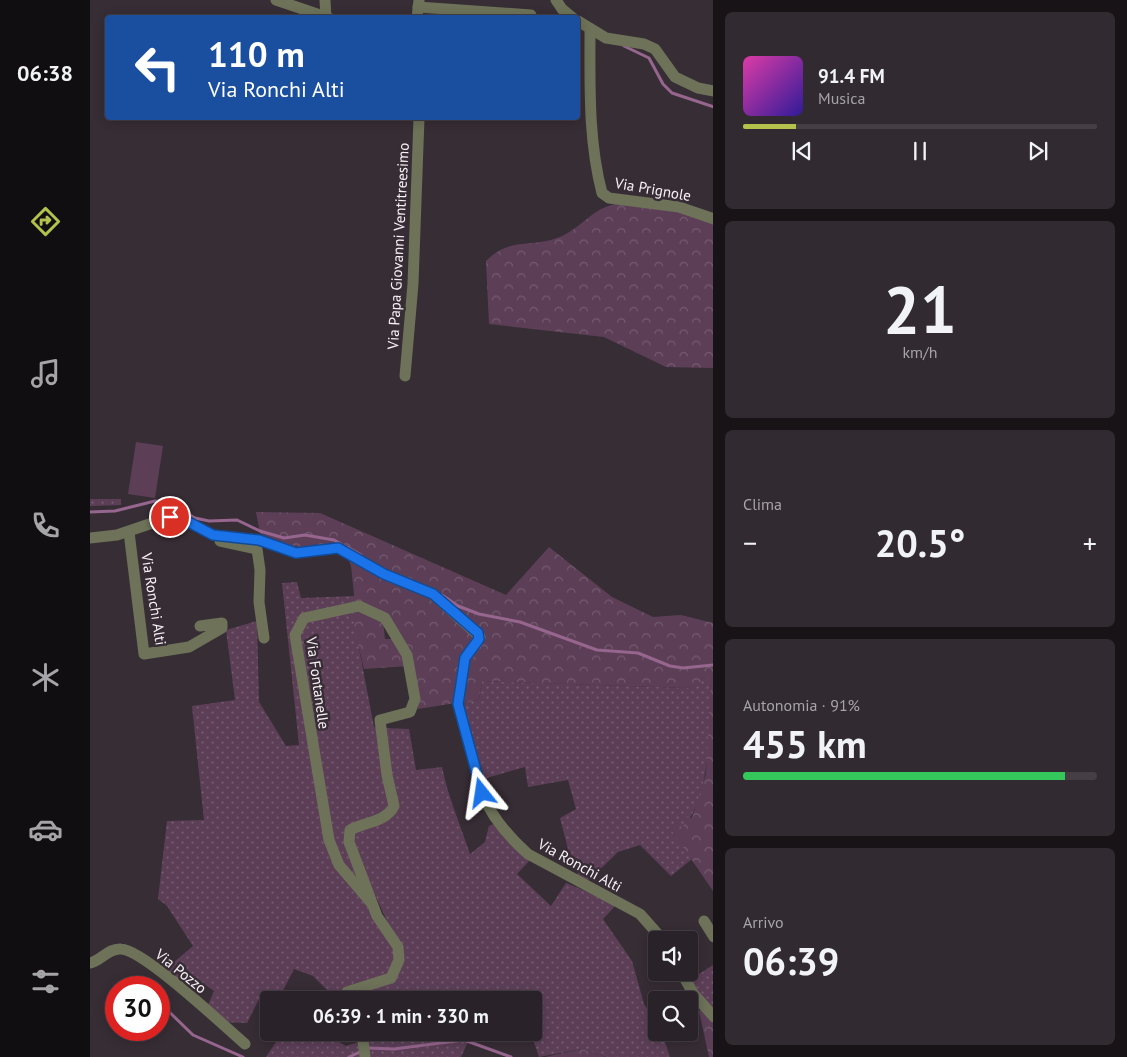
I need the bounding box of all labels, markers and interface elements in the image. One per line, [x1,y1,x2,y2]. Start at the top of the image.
text: 110 m [208,31,305,77]
icon: left [125,35,190,100]
text: 06:38 [17,59,73,87]
text: 91.4 FM [818,64,885,88]
text: Via Ronchi Alti [208,75,345,103]
text: Musica [818,88,865,108]
icon: previous [788,137,816,165]
icon: pause [906,137,934,165]
icon: next [1024,137,1052,165]
street label: Via Papa Giovanni Ventitreesimo [383,142,413,351]
street label: Via Prignole [612,173,693,205]
icon: directions [28,204,63,239]
text: 21 [883,267,957,351]
text: km/h [902,342,938,362]
icon: music [28,356,63,391]
text: Clima [743,494,782,514]
pin [149,496,191,538]
icon: arrive [156,503,184,531]
icon: phone [28,508,63,543]
text: 20.5° [875,518,965,567]
text: − [743,524,757,561]
text: + [1083,524,1097,561]
street label: Via Ronchi Alti [137,550,171,647]
street label: Via Fontanelle [302,635,334,730]
icon: climate [28,660,63,695]
text: Autonomia · 91% [743,695,860,715]
text: 455 km [743,719,867,768]
position arrow [455,766,507,818]
icon: car [28,812,63,847]
street label: Via Ronchi Alti [534,834,625,896]
text: Arrivo [743,912,784,932]
map controls [648,931,698,1041]
button: sound [648,931,698,981]
text: 06:39 [743,936,839,985]
street label: Via Pozzo [151,944,211,998]
icon: filters [28,964,63,999]
speed limit sign: 30 [105,976,170,1041]
button: search [648,991,698,1041]
text: 06:39 · 1 min · 330 m [313,1004,489,1028]

